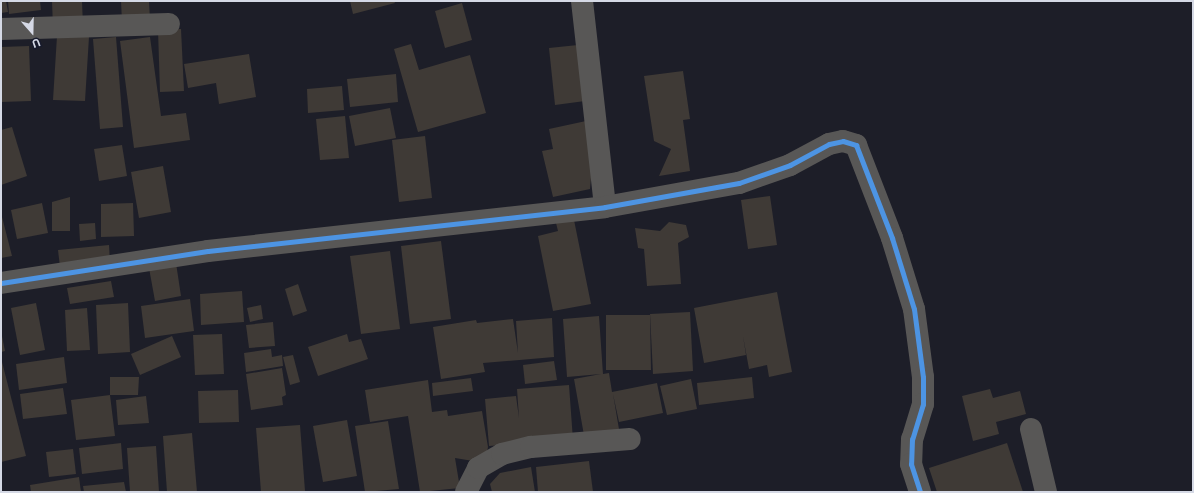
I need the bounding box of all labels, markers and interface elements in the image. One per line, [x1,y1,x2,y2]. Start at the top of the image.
north arrow [12,12,52,52]
text: U [30,35,43,52]

